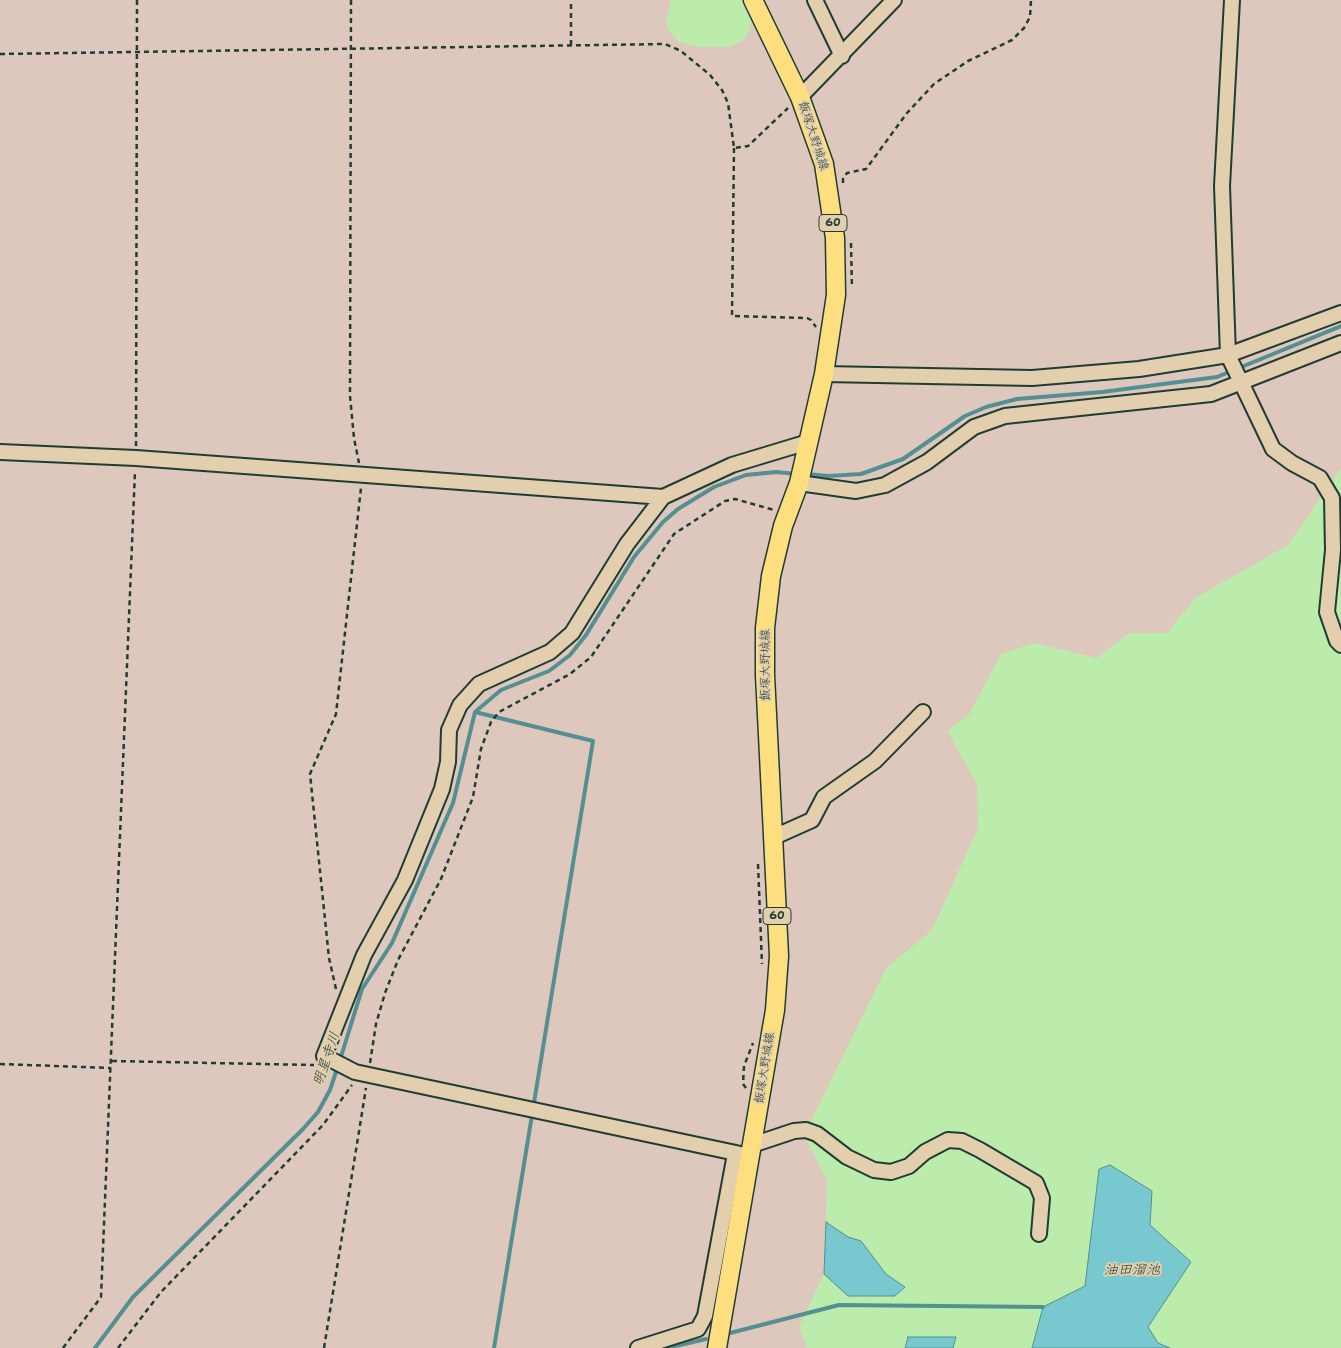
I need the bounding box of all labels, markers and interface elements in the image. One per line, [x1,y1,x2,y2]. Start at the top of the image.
street label: 飯塚大野城線 [795,100,831,172]
road number: 60 [819,214,847,232]
street label: 飯塚大野城線 [759,629,773,701]
road number: 60 [763,908,791,924]
water label: 明星寺川 [310,1030,344,1088]
street label: 飯塚大野城線 [752,1031,778,1105]
water label: 油田溜池 [1104,1262,1160,1278]

